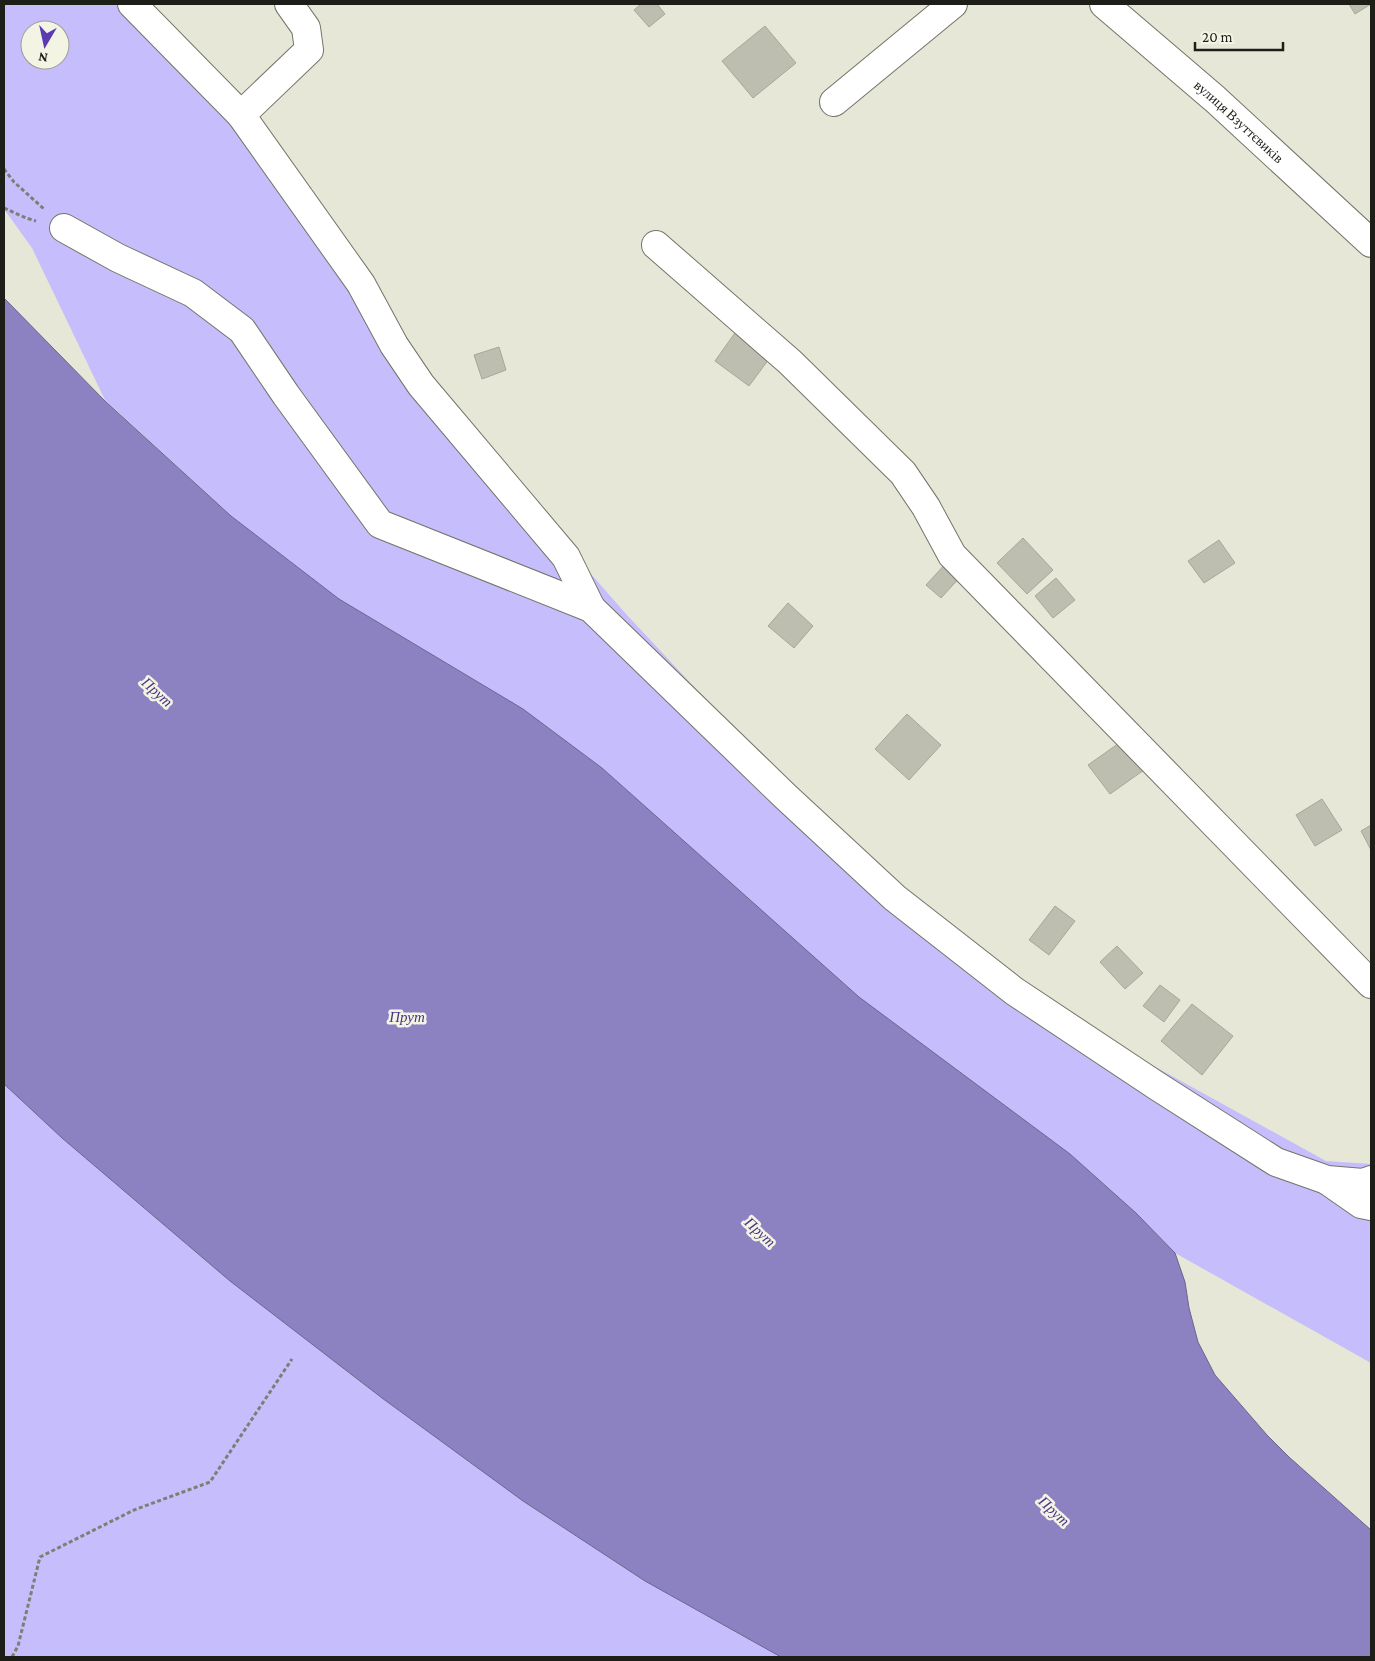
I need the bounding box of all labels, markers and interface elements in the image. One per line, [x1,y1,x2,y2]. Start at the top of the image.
north arrow [20,20,70,70]
scale bar [1195,20,1282,52]
text: 20 m [1202,29,1233,45]
text: N [37,49,49,66]
street label: вулиця Взуттєвиків [1191,77,1287,166]
water label: Прут [138,673,176,710]
water label: Прут [388,1009,425,1025]
water label: Прут [741,1213,779,1250]
water label: Прут [1035,1492,1073,1529]

